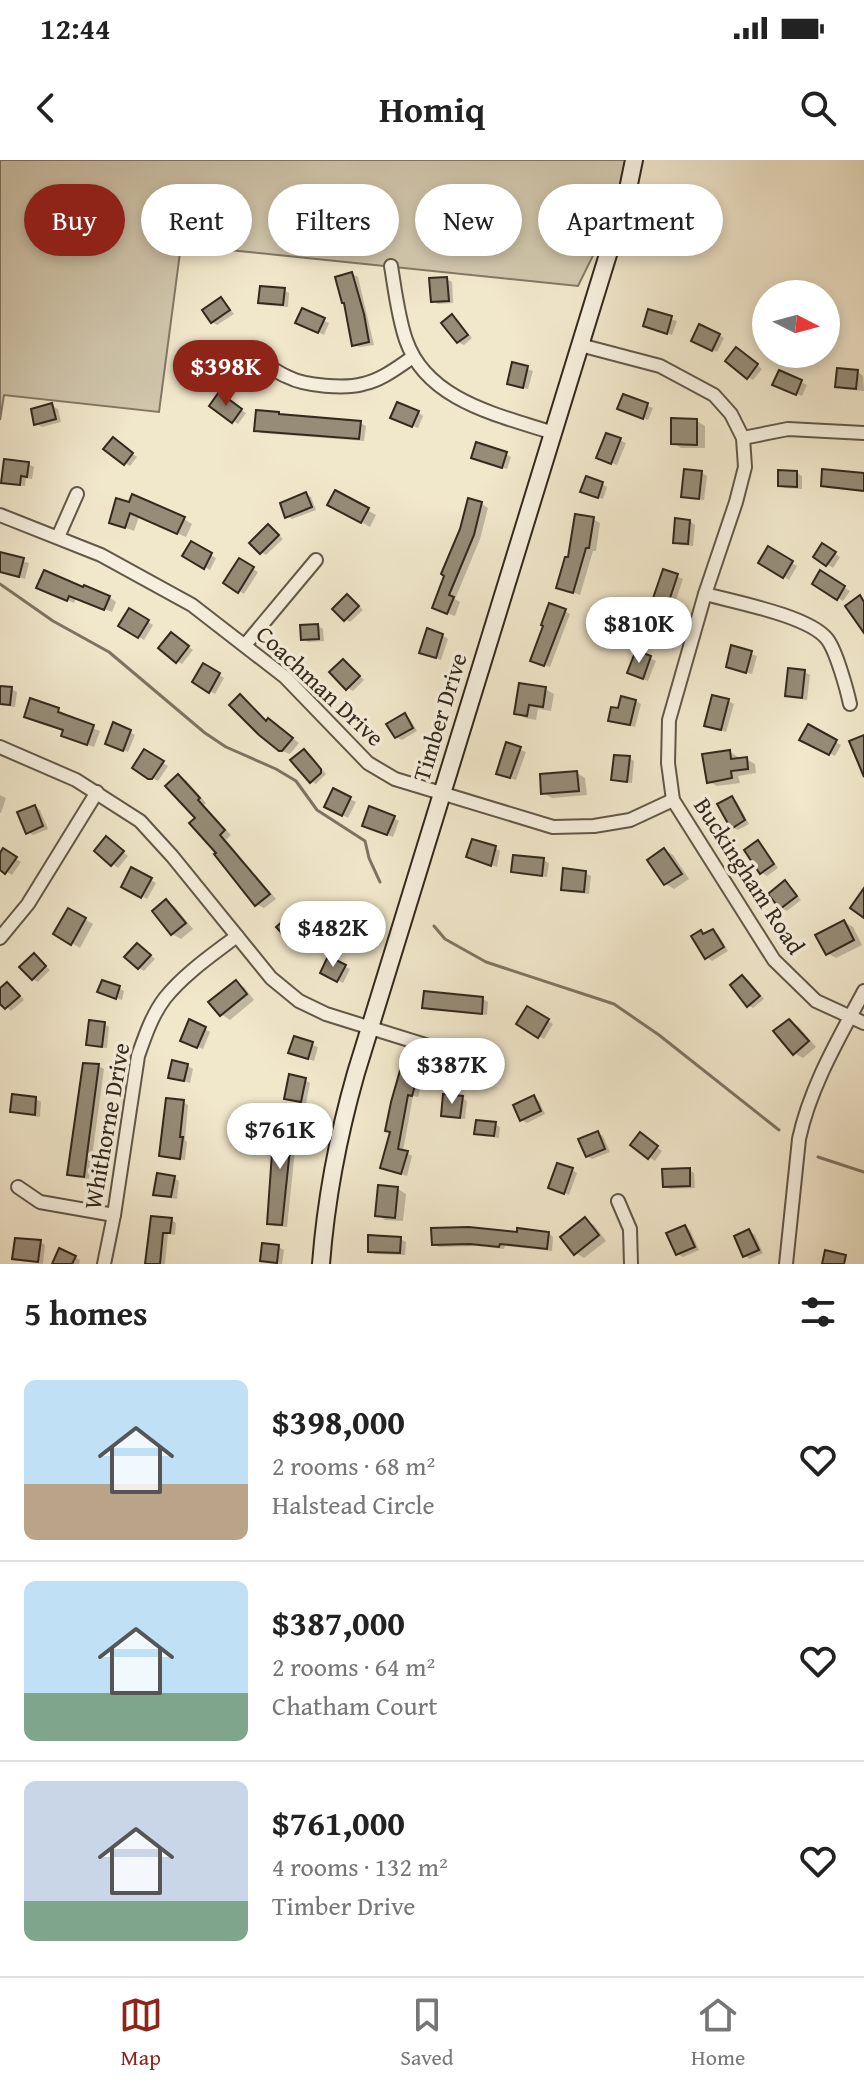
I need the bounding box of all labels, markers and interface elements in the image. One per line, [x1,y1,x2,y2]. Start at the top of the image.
text: 12:44 [40,6,111,50]
text: Homiq [379,82,485,135]
icon: back [24,86,68,130]
icon: search [796,86,840,130]
chip: Buy [24,184,125,256]
chip: Rent [141,184,252,256]
chip: Filters [268,184,399,256]
chip: New [415,184,522,256]
chip: Apartment [538,184,723,256]
north arrow [752,280,840,368]
map controls [752,280,840,368]
pin: $398K [170,340,282,408]
text: $398K [191,346,261,385]
pin: $810K [583,597,695,665]
text: $810K [604,603,674,642]
street label: Coachman Drive [248,617,392,754]
street label: Timber Drive [403,648,476,785]
street label: Buckingham Road [685,790,814,961]
pin: $482K [277,901,389,969]
text: $482K [298,907,368,946]
pin: $387K [396,1038,508,1106]
street label: Whithorne Drive [75,1040,138,1212]
text: $387K [417,1044,487,1083]
pin: $761K [224,1103,336,1171]
text: $761K [245,1109,315,1148]
text: 5 homes [24,1288,148,1337]
icon: filters [796,1290,840,1334]
text: $398,000 [272,1397,405,1446]
icon: home [88,1412,184,1508]
icon: heart [796,1438,840,1482]
text: 2 rooms · 68 m² [272,1446,435,1485]
text: Halstead Circle [272,1485,435,1524]
text: $387,000 [272,1598,405,1647]
icon: home [88,1613,184,1709]
icon: heart [796,1639,840,1683]
text: 2 rooms · 64 m² [272,1647,435,1686]
text: Chatham Court [272,1686,437,1725]
text: $761,000 [272,1798,405,1847]
icon: home [88,1813,184,1909]
icon: heart [796,1839,840,1883]
text: 4 rooms · 132 m² [272,1847,448,1886]
text: Timber Drive [272,1886,416,1925]
tab: Map [119,1993,163,2073]
tab: Saved [400,1993,454,2073]
tab: Home [691,1993,745,2073]

